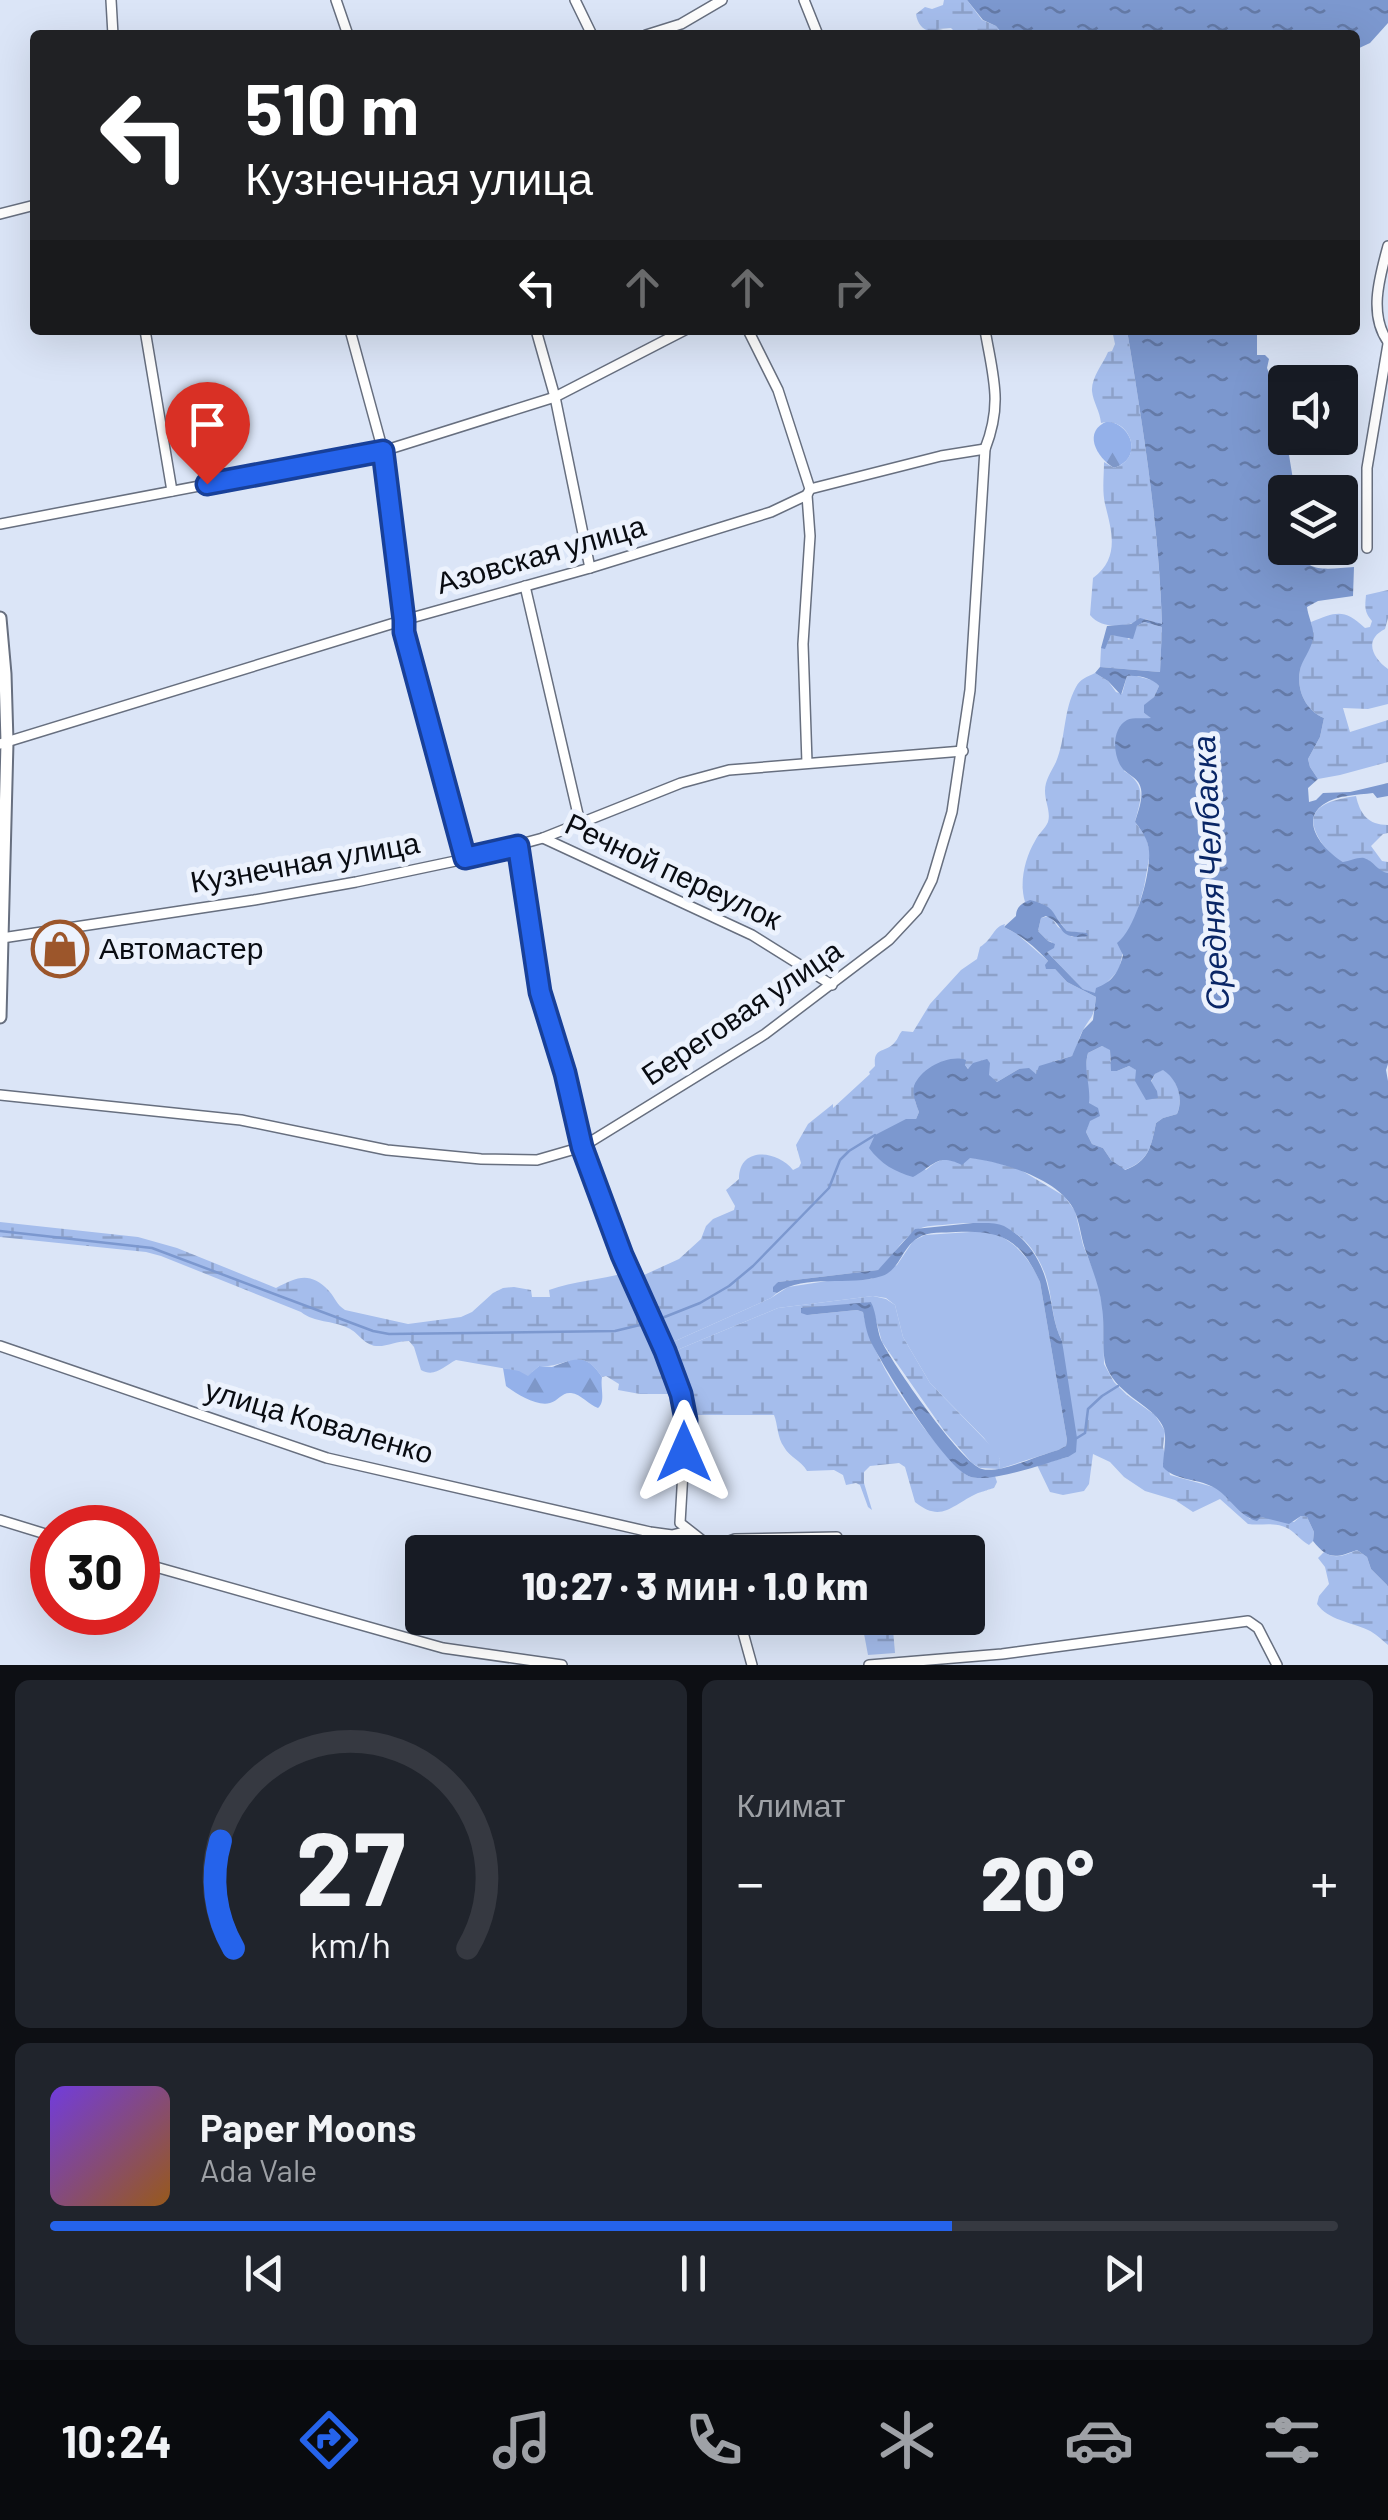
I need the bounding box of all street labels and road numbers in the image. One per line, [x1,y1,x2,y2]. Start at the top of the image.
street label: Азовская улица [432,506,649,600]
street label: Речной переулок [560,804,788,936]
street label: Кузнечная улица [187,823,422,899]
street label: Береговая улица [634,931,848,1092]
street label: улица Коваленко [201,1370,438,1470]

